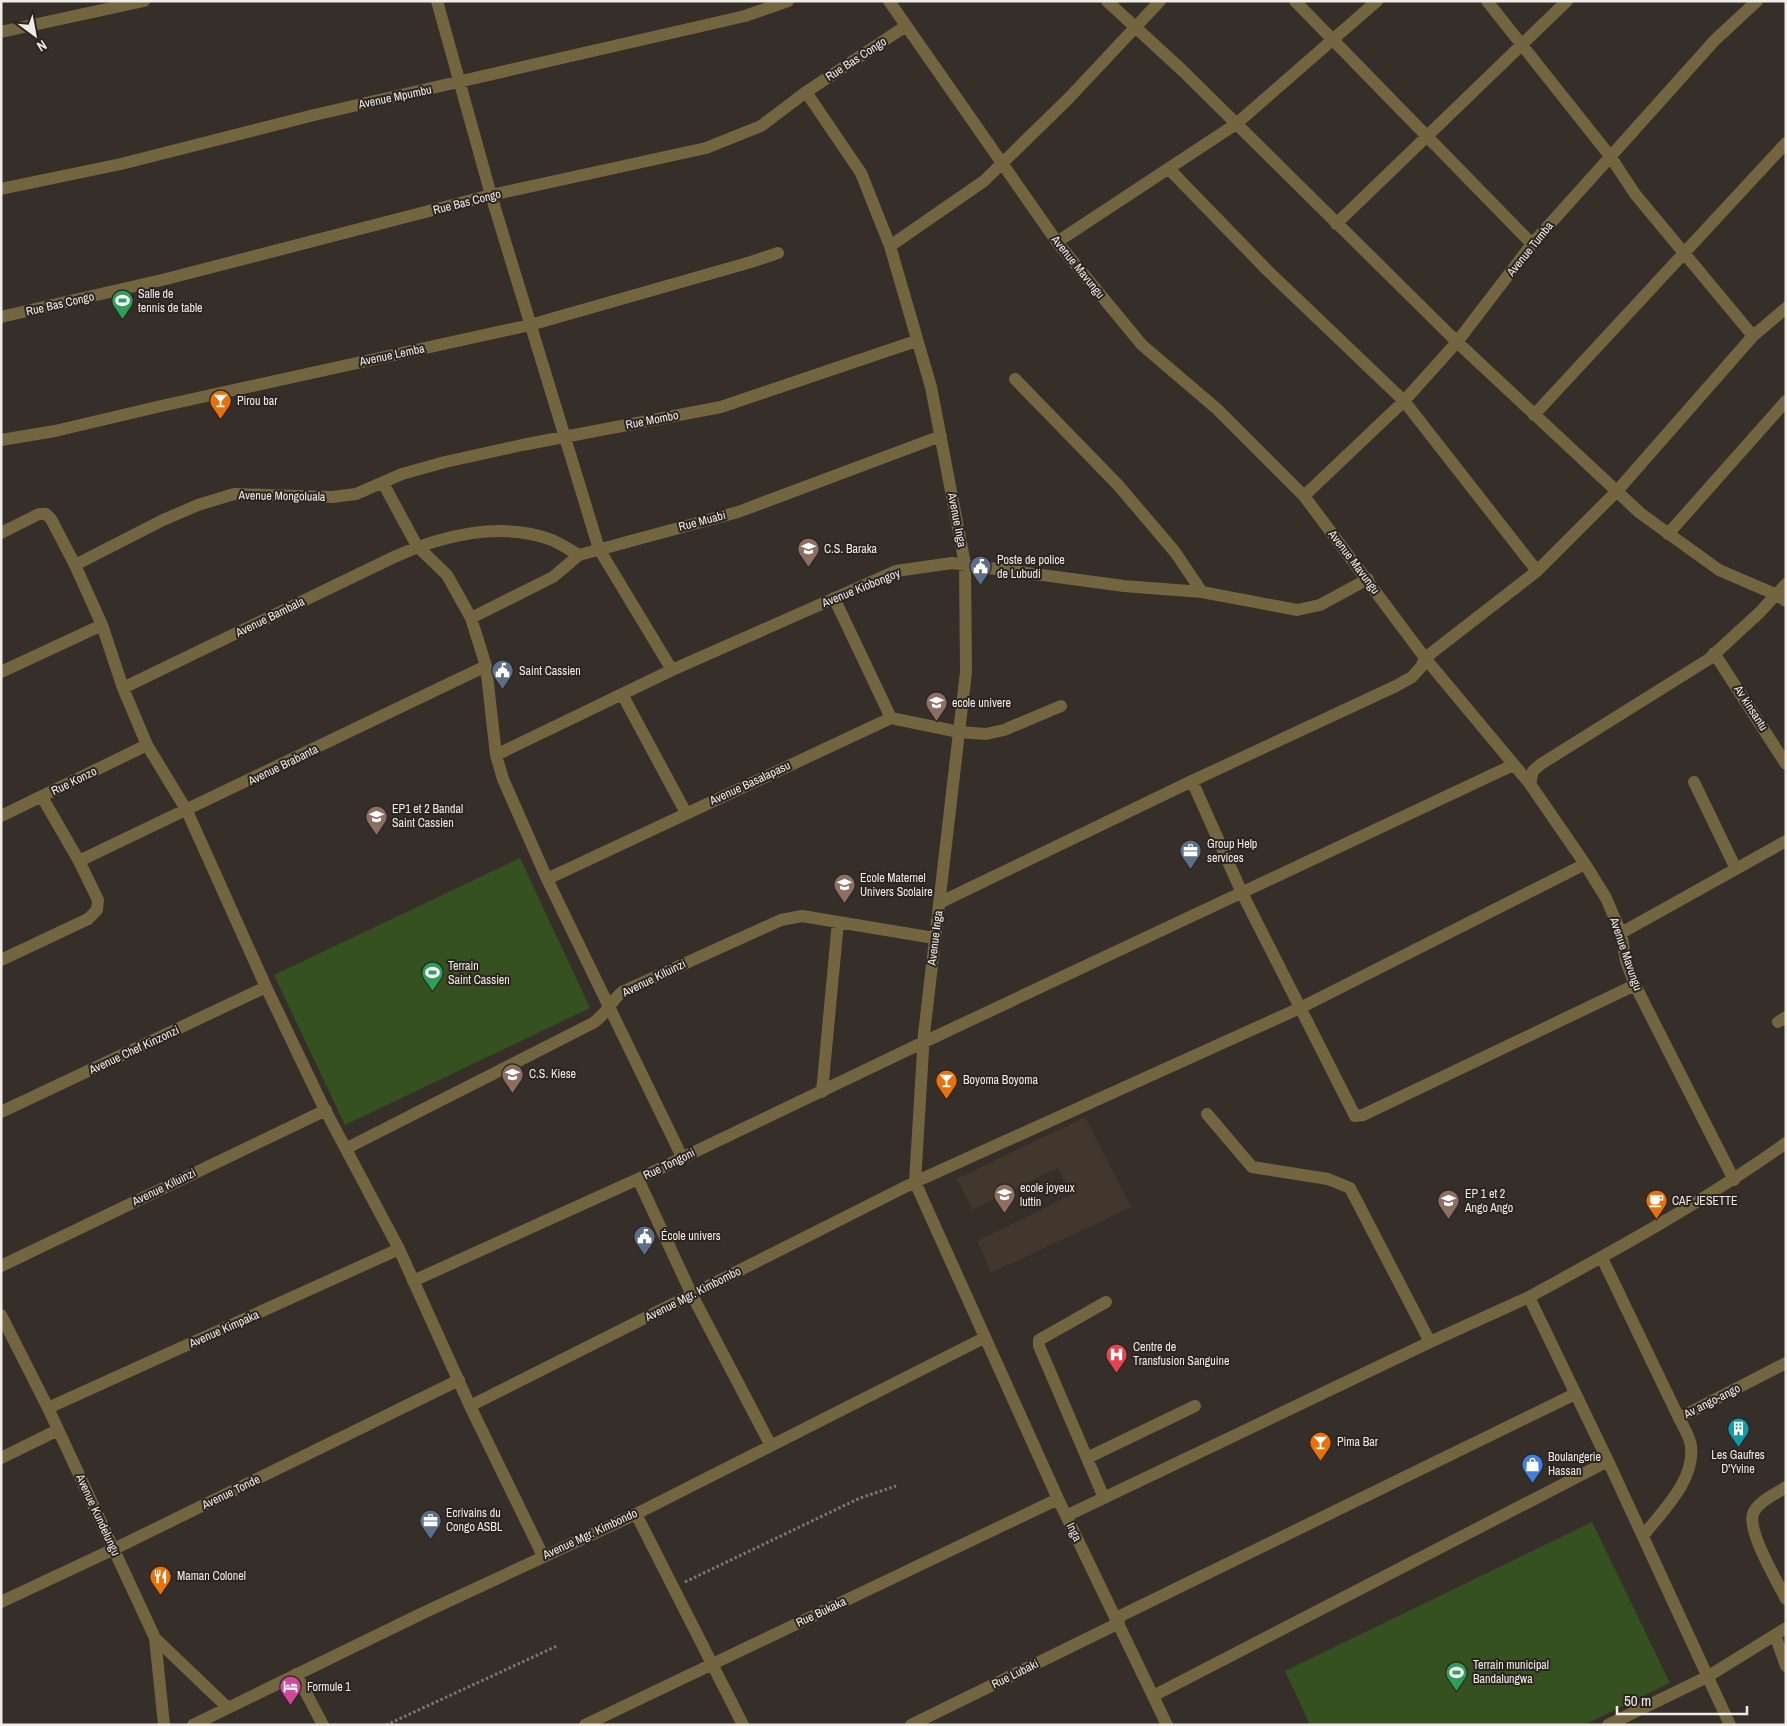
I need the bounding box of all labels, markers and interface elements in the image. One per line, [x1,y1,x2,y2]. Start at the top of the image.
north arrow [10,10,60,60]
street label: Rue Bas Congo [823,33,889,85]
text: N [34,36,50,56]
street label: Avenue Mpumbu [356,81,433,113]
street label: Rue Bas Congo [431,186,503,218]
street label: Avenue Tumba [1503,218,1557,280]
street label: Avenue Mavungu [1047,231,1108,302]
place label: Salle de tennis de table [138,286,203,316]
street label: Rue Bas Congo [24,288,96,320]
sports icon: Salle de tennis de table [110,289,134,320]
street label: Avenue Lemba [357,340,426,370]
bar icon: Pirou bar [209,389,233,420]
place label: Pirou bar [237,393,278,409]
street label: Rue Mombo [624,407,680,433]
street label: Avenue Mongoluala [237,487,326,505]
street label: Avenue Inga [944,490,970,549]
street label: Rue Muabi [677,507,727,535]
street label: Avenue Mavungu [1324,526,1383,597]
school or university icon: C.S. Baraka [796,537,820,568]
place label: C.S. Baraka [824,541,878,557]
place label: Poste de police de Lubudi [997,552,1065,582]
public building icon: Poste de police de Lubudi [969,555,993,586]
street label: Avenue Kiobongoy [819,565,903,611]
street label: Avenue Bambala [232,593,308,641]
public building icon: Saint Cassien [491,659,515,690]
place label: Saint Cassien [519,663,581,679]
street label: Av kinsantu [1730,681,1772,734]
school or university icon: ecole univere [924,691,948,722]
place label: ecole univere [952,695,1011,711]
street label: Avenue Brabanta [244,741,321,789]
street label: Avenue Basalapasu [706,757,793,809]
street label: Rue Konzo [49,763,99,799]
place label: EP1 et 2 Bandal Saint Cassien [392,801,463,831]
school or university icon: EP1 et 2 Bandal Saint Cassien [364,804,388,835]
place label: Group Help services [1207,836,1257,866]
office icon: Group Help services [1179,839,1203,870]
place label: Ecole Maternel Univers Scolaire [860,870,933,900]
school or university icon: Ecole Maternel Univers Scolaire [832,873,856,904]
street label: Avenue Inga [924,909,946,967]
street label: Avenue Mavungu [1606,914,1646,993]
street label: Avenue Kiluinzi [619,956,688,1001]
place label: Terrain Saint Cassien [448,958,510,988]
sports icon: Terrain Saint Cassien [420,961,444,992]
street label: Avenue Chef Kinzonzi [85,1022,182,1078]
school or university icon: C.S. Kiese [501,1062,525,1093]
place label: C.S. Kiese [529,1066,576,1082]
bar icon: Boyoma Boyoma [935,1068,959,1099]
place label: Boyoma Boyoma [963,1072,1038,1088]
street label: Rue Tongoni [640,1145,698,1183]
street label: Avenue Kiluinzi [129,1165,198,1210]
place label: ecole joyeux luttin [1020,1180,1075,1210]
school or university icon: ecole joyeux luttin [992,1183,1016,1214]
place label: EP 1 et 2 Ango Ango [1464,1186,1513,1216]
school or university icon: EP 1 et 2 Ango Ango [1437,1189,1461,1220]
cafe icon: CAF JESETTE [1644,1189,1668,1220]
place label: CAF JESETTE [1672,1193,1738,1209]
public building icon: École univers [633,1224,657,1255]
place label: École univers [661,1228,721,1244]
street label: Avenue Mgr. Kimbombo [642,1263,744,1326]
street label: Avenue Kimpaka [186,1306,262,1352]
place label: Centre de Transfusion Sanguine [1133,1339,1229,1369]
hospital icon: Centre de Transfusion Sanguine [1105,1342,1129,1373]
street label: Av ango-ango [1680,1380,1743,1422]
building icon: Les Gaufres D'Yvine [1726,1416,1750,1447]
bar icon: Pima Bar [1309,1430,1333,1461]
place label: Pima Bar [1337,1434,1379,1450]
place label: Les Gaufres D'Yvine [1711,1447,1765,1477]
place label: Boulangerie Hassan [1548,1449,1601,1479]
shop icon: Boulangerie Hassan [1520,1452,1544,1483]
street label: Avenue Kundelungu [72,1471,124,1558]
street label: Avenue Tonde [198,1471,263,1513]
place label: Ecrivains du Congo ASBL [446,1505,503,1535]
street label: Avenue Mgr. Kimbondo [539,1505,640,1563]
office icon: Ecrivains du Congo ASBL [418,1508,442,1539]
street label: Inga [1063,1520,1086,1545]
restaurant icon: Maman Colonel [149,1564,173,1595]
place label: Maman Colonel [177,1568,246,1584]
street label: Rue Bukaka [793,1593,849,1631]
street label: Rue Lubaki [989,1656,1041,1692]
place label: Terrain municipal Bandalungwa [1473,1657,1549,1687]
sports icon: Terrain municipal Bandalungwa [1445,1660,1469,1691]
hotel icon: Formule 1 [279,1675,303,1706]
place label: Formule 1 [307,1679,351,1695]
scale bar [1617,1684,1747,1716]
text: 50 m [1624,1690,1651,1711]

